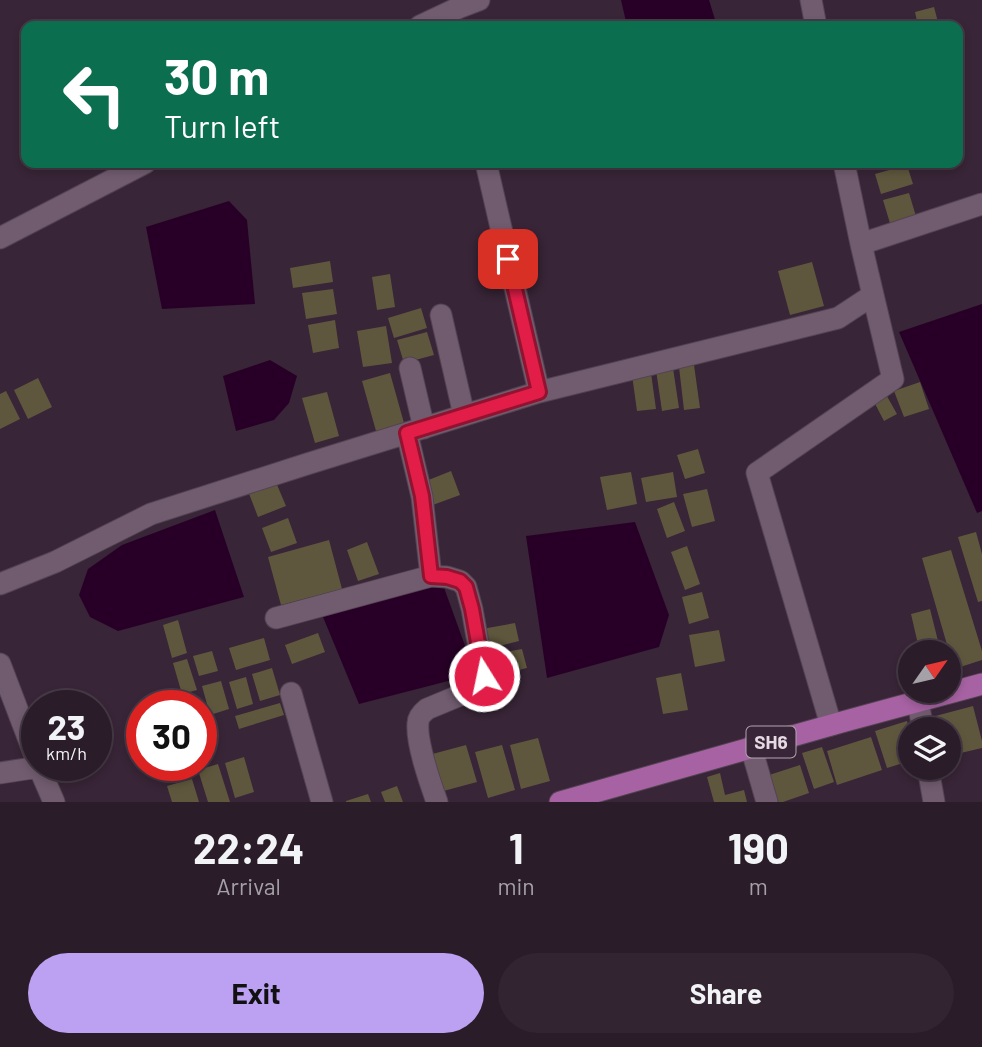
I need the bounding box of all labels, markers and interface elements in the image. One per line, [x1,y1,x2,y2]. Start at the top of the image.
text: 30 m [164,46,269,105]
icon: left [49,49,140,140]
text: Turn left [164,106,281,144]
pin [478,229,538,289]
icon: arrive [489,240,527,278]
position arrow [447,639,521,713]
north arrow [898,640,961,704]
map controls [898,640,961,780]
speed limit sign: 30 [126,690,217,781]
text: 23 [47,705,86,747]
button: layers [898,717,961,780]
road number: SH6 [746,726,796,758]
text: km/h [46,742,87,764]
text: 22:24 [193,822,304,872]
text: 1 [509,822,524,872]
text: 190 [728,822,789,872]
text: Arrival [217,872,281,900]
text: min [497,872,535,900]
text: m [749,872,768,900]
button: Exit [28,953,484,1033]
button: Share [498,953,954,1033]

